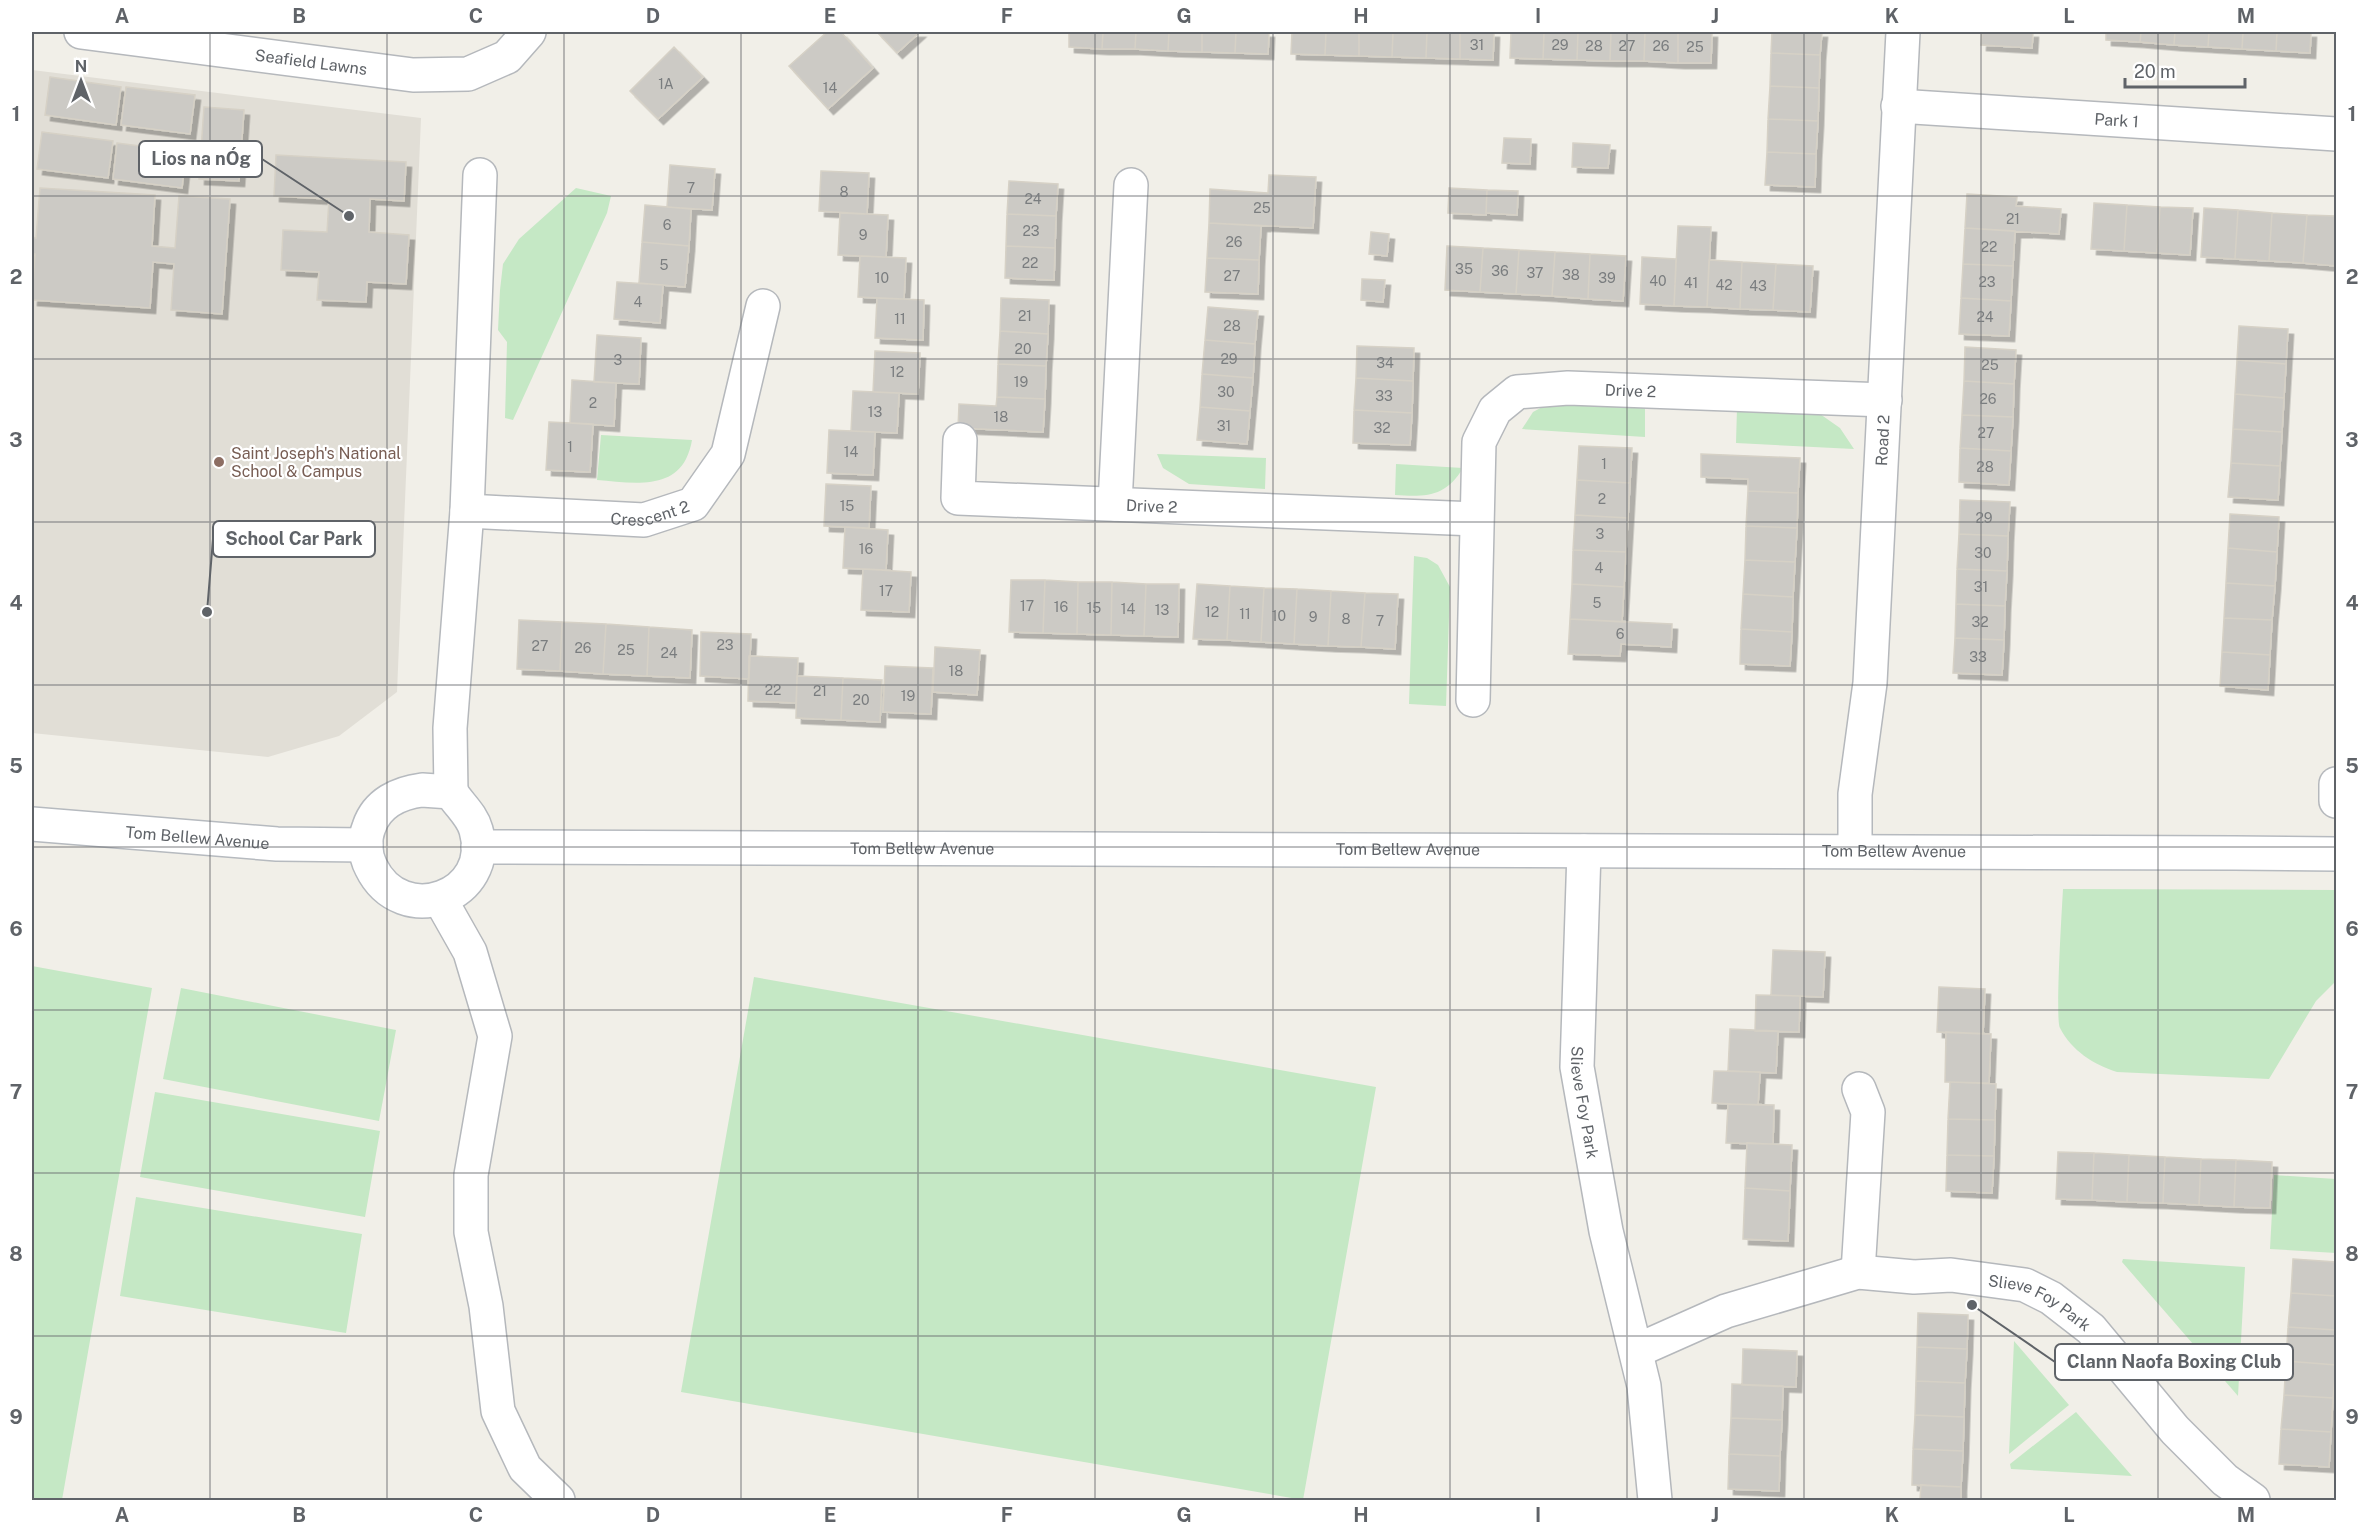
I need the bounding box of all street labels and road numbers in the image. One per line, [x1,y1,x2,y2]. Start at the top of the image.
street label: Seafield Lawns [254,45,368,78]
street label: Park 1 [2094,109,2139,131]
street label: Drive 2 [1604,380,1657,401]
street label: Road 2 [1872,414,1893,466]
street label: Drive 2 [1126,495,1178,516]
street label: Crescent 2 [610,496,692,530]
street label: Tom Bellew Avenue [125,822,270,853]
street label: Tom Bellew Avenue [850,838,994,858]
street label: Tom Bellew Avenue [1336,839,1480,859]
street label: Tom Bellew Avenue [1822,841,1966,861]
street label: Slieve Foy Park [1567,1046,1603,1160]
street label: Slieve Foy Park [1987,1271,2095,1335]

